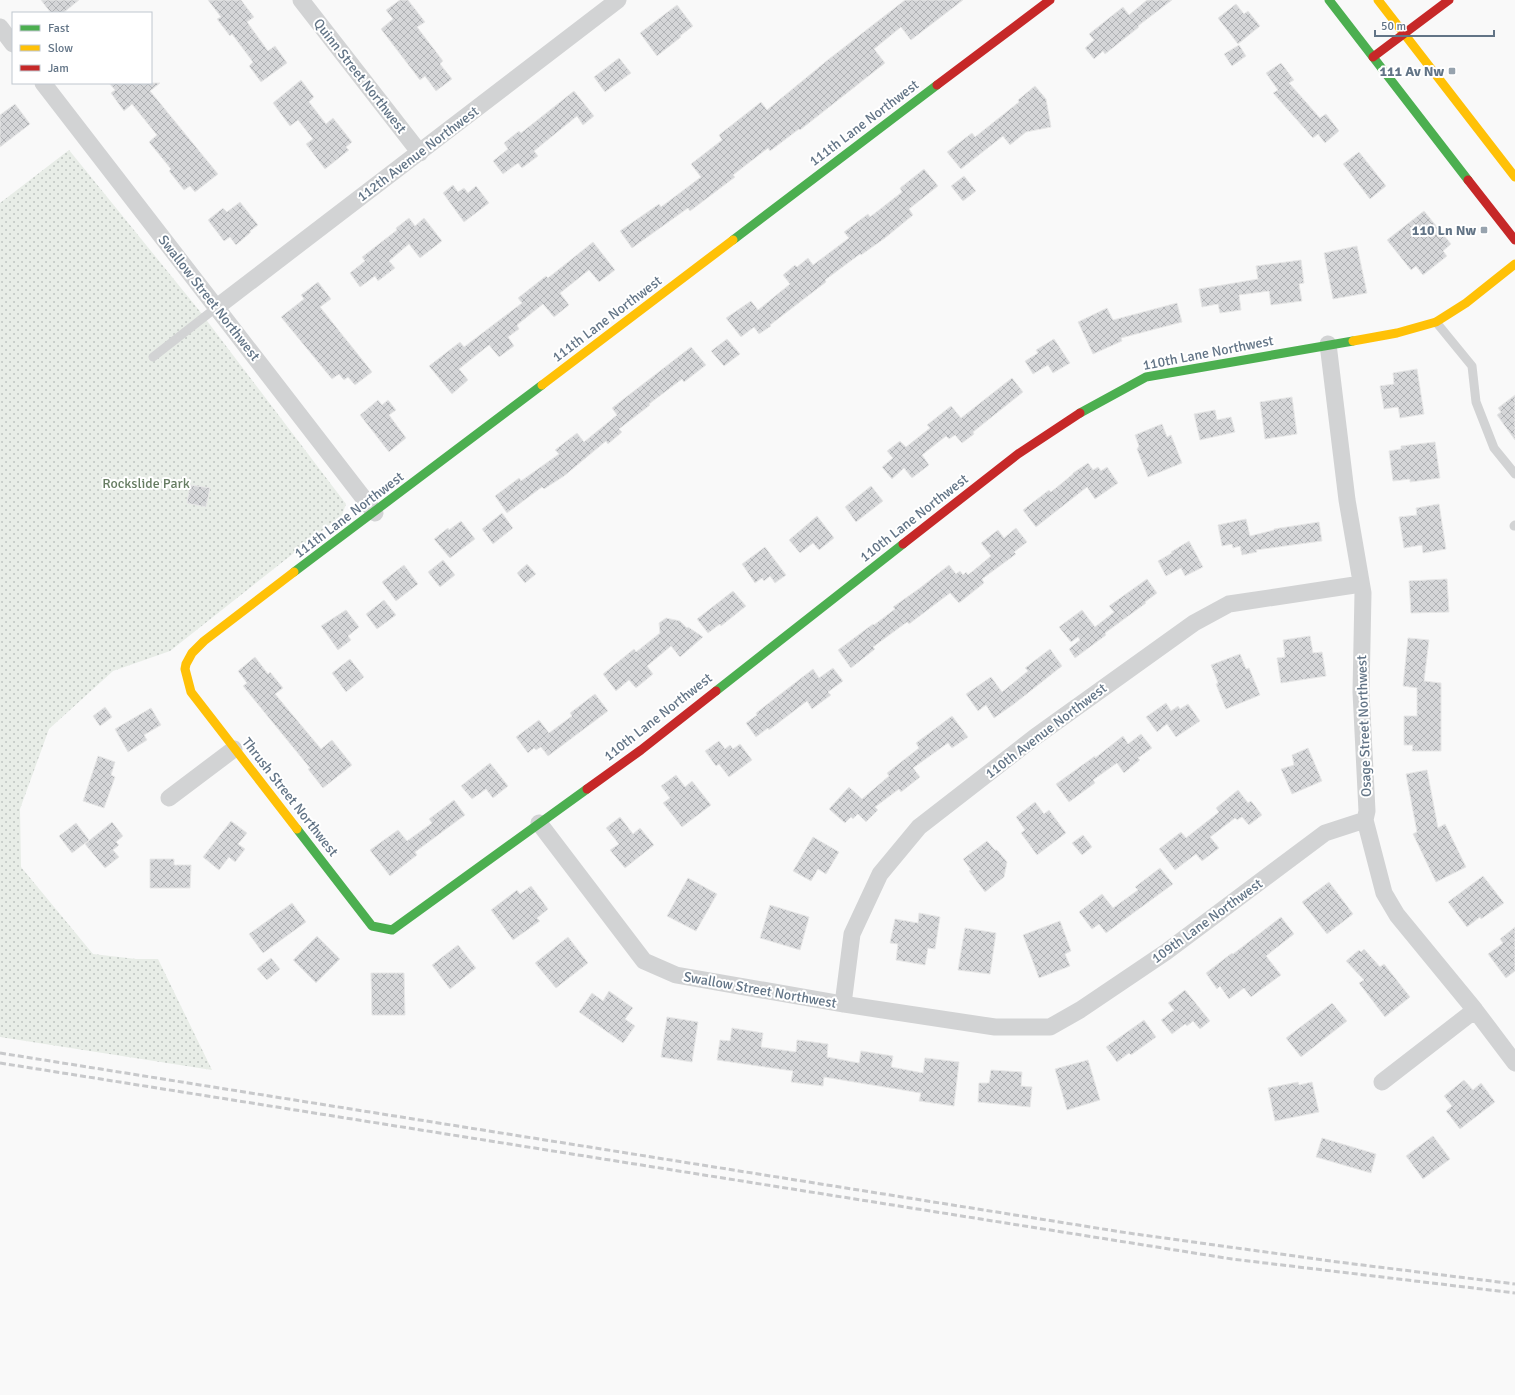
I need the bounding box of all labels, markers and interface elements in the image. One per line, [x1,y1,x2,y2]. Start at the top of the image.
legend [12,12,152,84]
scale bar [1375,12,1494,38]
street label: Quinn Street Northwest [310,15,410,137]
text: 50 m [1381,19,1406,34]
text: Fast [48,21,69,36]
text: Slow [48,41,73,56]
text: Jam [48,61,69,76]
place label: 111 Av Nw [1379,63,1444,80]
marker: 111 Av Nw [1447,66,1457,76]
street label: 111th Lane Northwest [806,76,922,170]
street label: 112th Avenue Northwest [354,103,482,205]
place label: 110 Ln Nw [1412,222,1476,239]
marker: 110 Ln Nw [1479,225,1489,235]
street label: Swallow Street Northwest [155,232,263,364]
street label: 111th Lane Northwest [549,272,665,366]
street label: 110th Lane Northwest [1141,332,1275,374]
street label: 111th Lane Northwest [291,468,407,562]
street label: 110th Lane Northwest [856,470,972,566]
park label: Rockslide Park [102,475,190,492]
street label: Osage Street Northwest [1353,655,1375,797]
street label: 110th Lane Northwest [600,669,716,765]
street label: 110th Avenue Northwest [982,680,1110,782]
street label: Thrush Street Northwest [238,734,342,860]
street label: 109th Lane Northwest [1148,875,1266,967]
street label: Swallow Street Northwest [682,968,838,1012]

